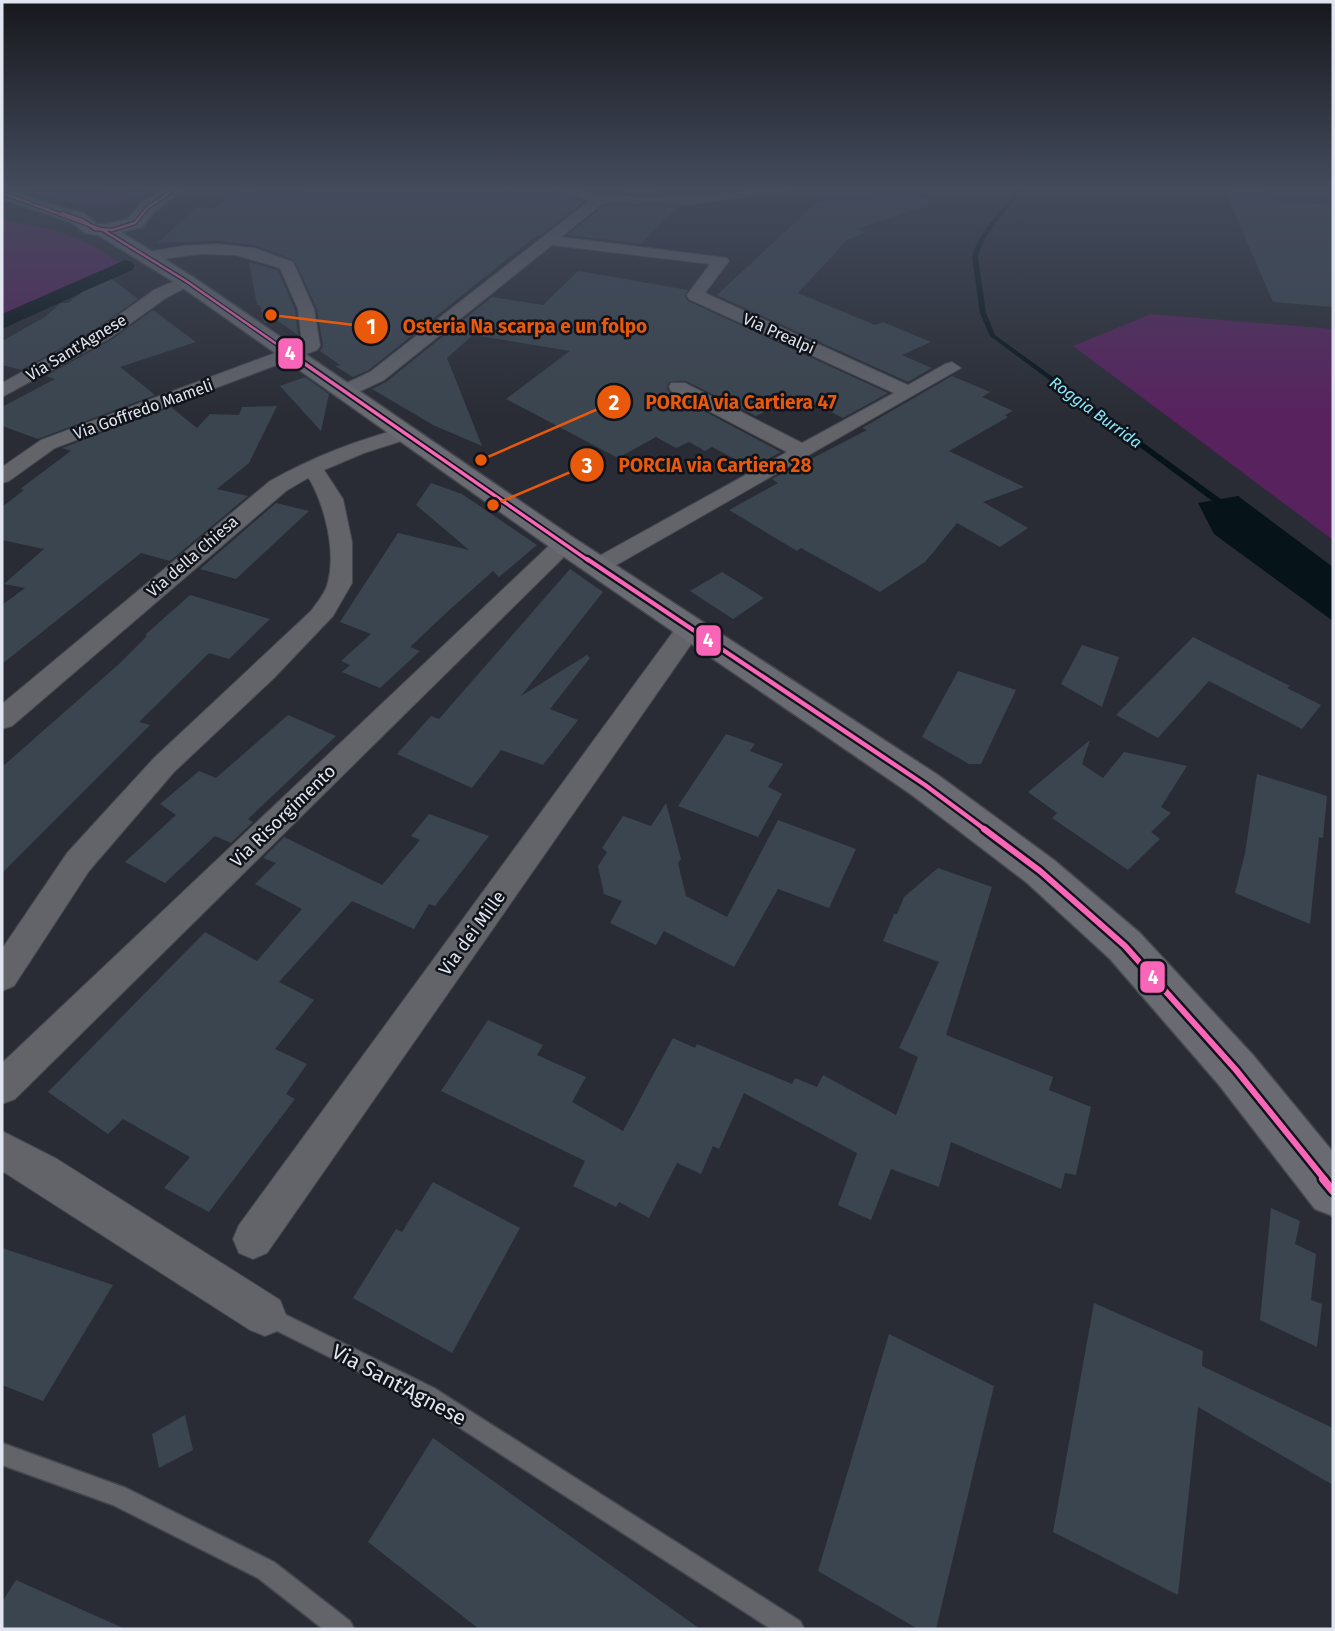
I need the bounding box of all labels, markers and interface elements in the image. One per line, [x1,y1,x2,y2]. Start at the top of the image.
callout: Osteria Na scarpa e un folpo [353,307,661,347]
street label: Via Prealpi [740,309,818,358]
street label: Via Sant'Agnese [23,310,130,385]
text: 1 [366,314,376,340]
text: Osteria Na scarpa e un folpo [403,315,647,338]
line badge: 4 [277,337,304,370]
text: 4 [285,342,296,365]
water label: Roggia Burrida [1046,373,1145,452]
street label: Via Goffredo Mameli [71,375,215,444]
callout: PORCIA via Cartiera 47 [596,382,850,422]
text: 2 [609,390,620,416]
text: PORCIA via Cartiera 47 [645,391,837,414]
callout: PORCIA via Cartiera 28 [570,445,826,485]
text: 3 [581,453,593,479]
text: PORCIA via Cartiera 28 [619,454,811,477]
street label: Via della Chiesa [143,512,242,601]
line badge: 4 [695,624,722,657]
text: 4 [703,629,714,652]
street label: Via Risorgimento [226,760,340,872]
street label: Via dei Mille [434,886,510,980]
line badge: 4 [1139,960,1166,994]
text: 4 [1148,966,1159,989]
street label: Via Sant'Agnese [327,1339,471,1431]

